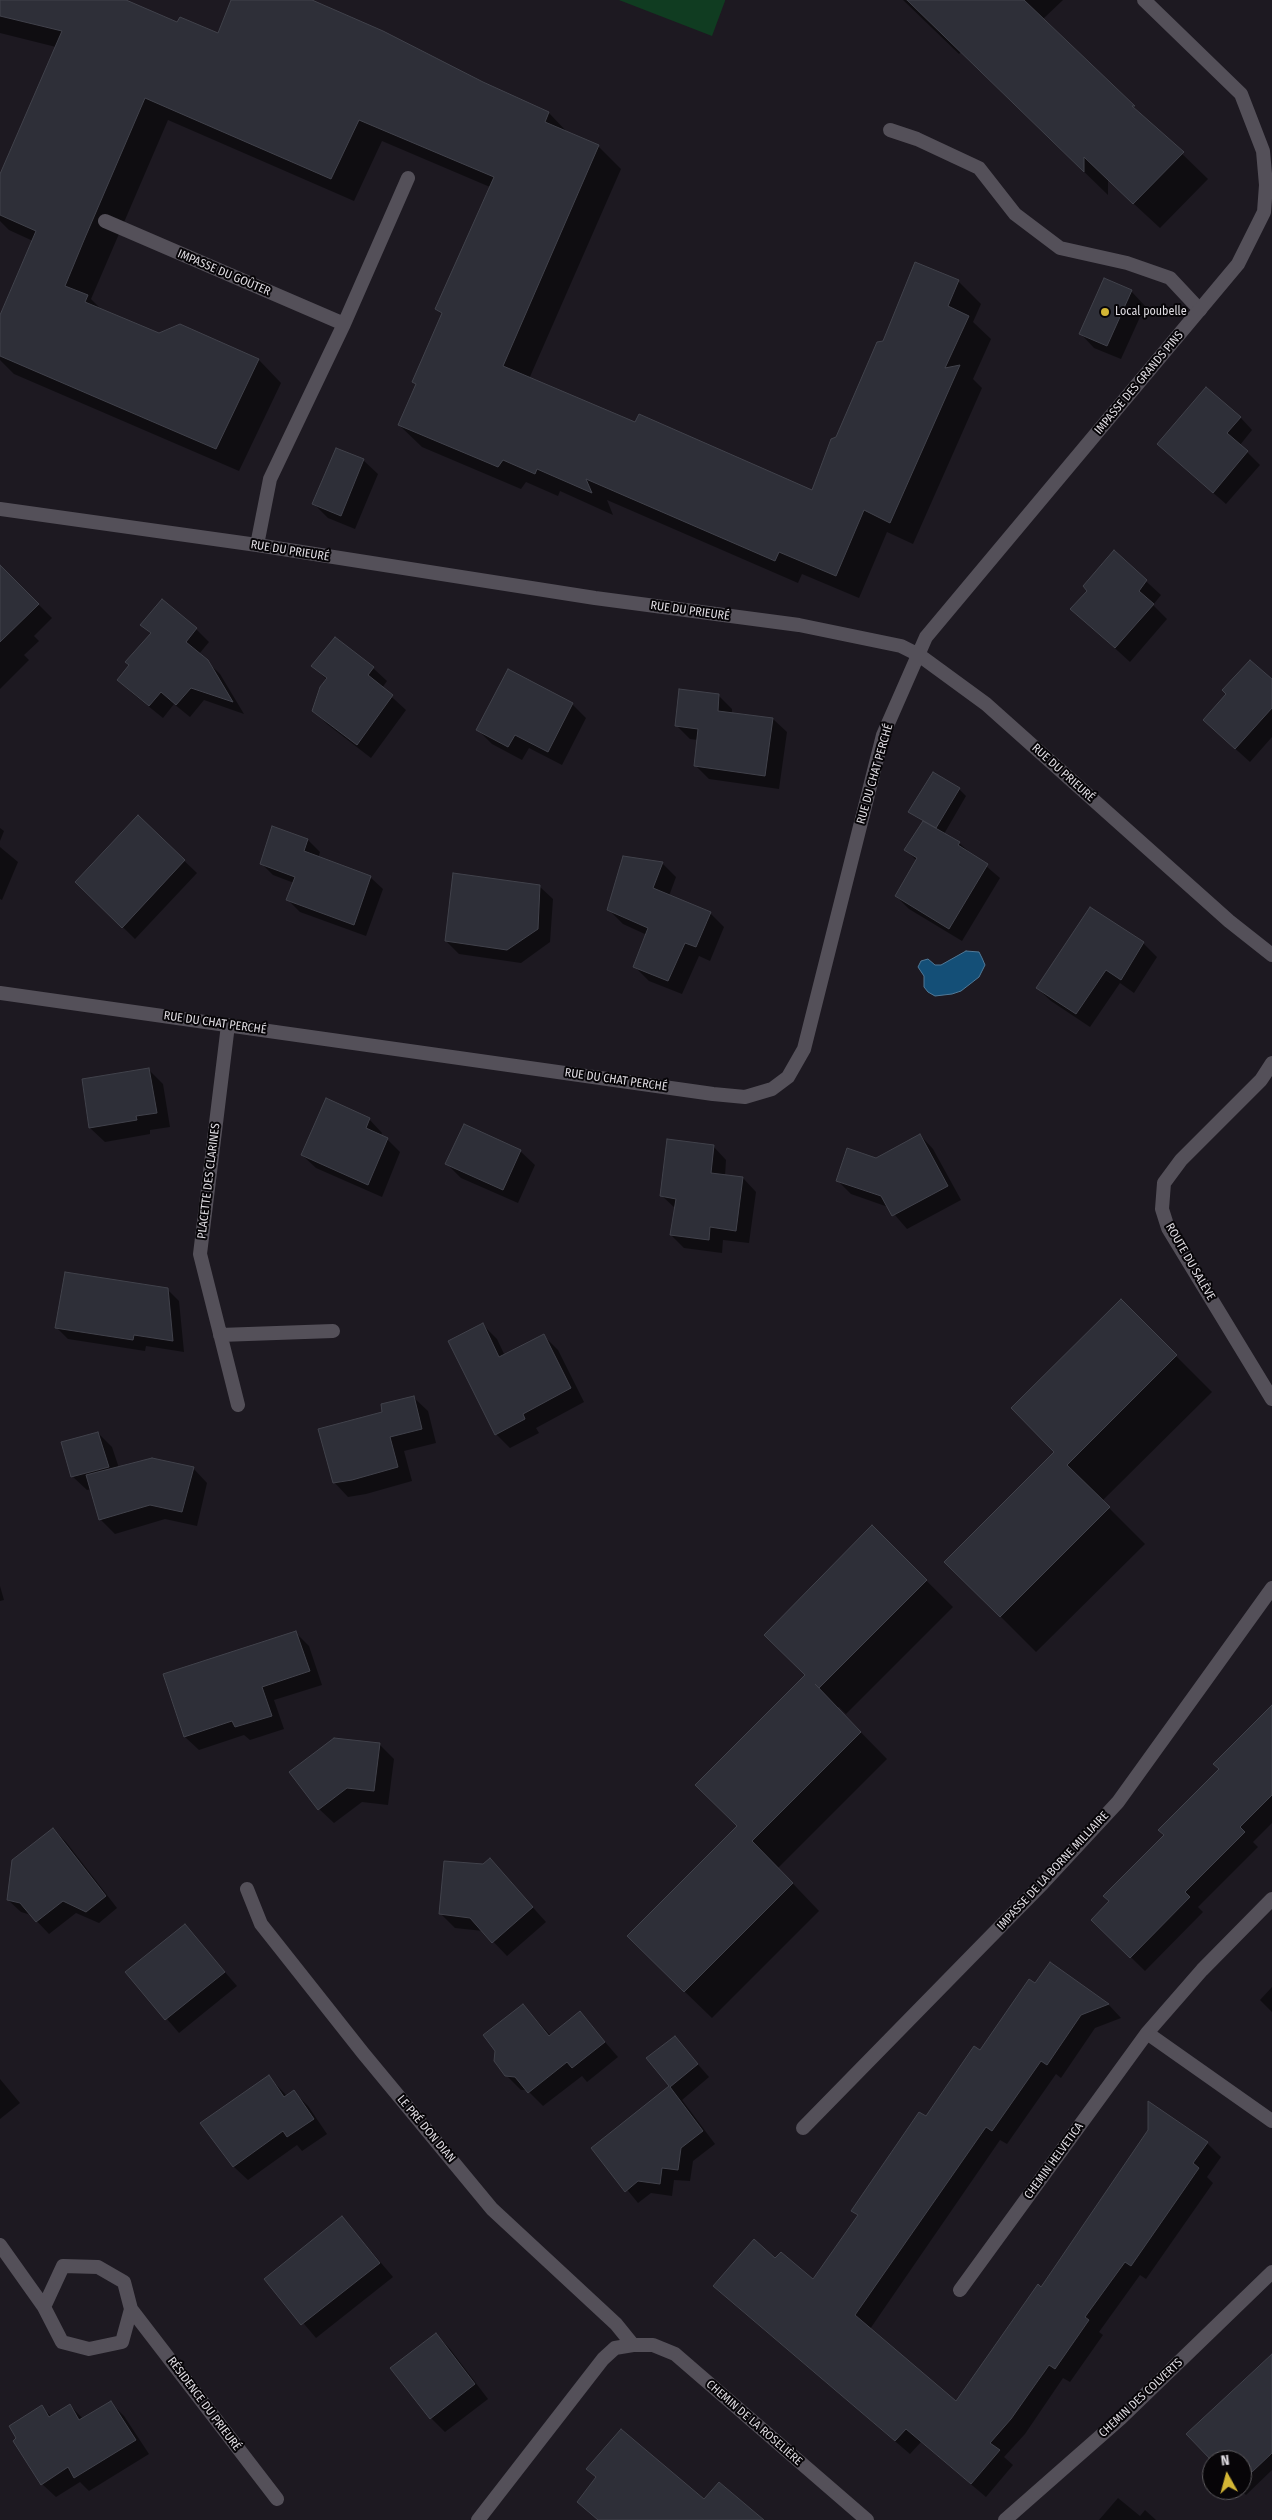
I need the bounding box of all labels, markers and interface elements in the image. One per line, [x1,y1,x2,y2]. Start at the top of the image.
street label: IMPASSE DU GOÛTER [175,247,273,299]
place label: Local poubelle [1115,305,1187,319]
marker: Local poubelle [1099,306,1111,318]
street label: IMPASSE DES GRANDS PINS [1092,328,1186,438]
street label: RUE DU PRIEURÉ [250,538,330,564]
street label: RUE DU PRIEURÉ [650,598,730,624]
street label: RUE DU CHAT PERCHÉ [854,722,896,826]
street label: RUE DU PRIEURÉ [1029,741,1097,805]
street label: RUE DU CHAT PERCHÉ [163,1009,267,1037]
street label: RUE DU CHAT PERCHÉ [564,1066,668,1094]
street label: PLACETTE DES CLARINES [195,1122,223,1240]
street label: ROUTE DU SALÈVE [1162,1221,1218,1303]
street label: IMPASSE DE LA BORNE MILLIAIRE [994,1809,1112,1933]
street label: LE PRÉ DON DIAN [394,2092,458,2166]
street label: CHEMIN HELVETICA [1021,2120,1087,2202]
street label: RÉSIDENCE DU PRIEURÉ [164,2354,244,2454]
street label: CHEMIN DES COLVERTS [1096,2356,1186,2440]
street label: CHEMIN DE LA ROSELIÈRE [703,2377,805,2469]
north arrow [1202,2450,1252,2500]
text: N [1220,2452,1230,2470]

